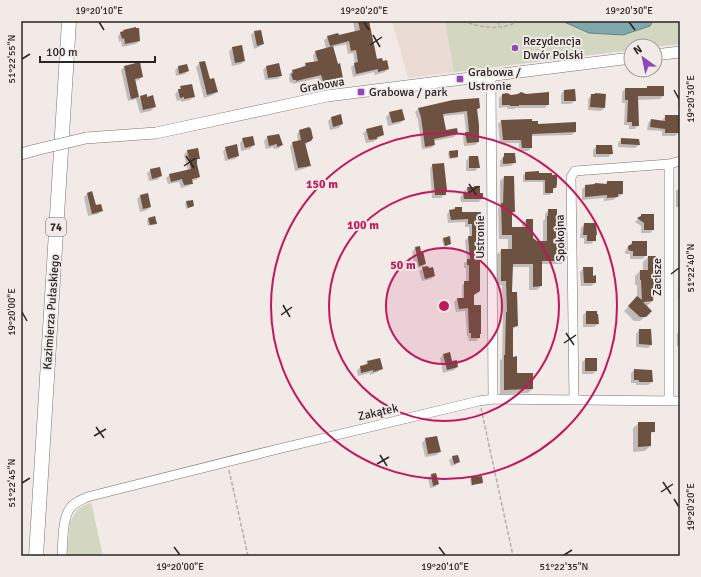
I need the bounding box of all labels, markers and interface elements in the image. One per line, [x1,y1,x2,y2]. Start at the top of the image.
text: 19°20'10"E [75,5,123,17]
text: 19°20'20"E [340,5,388,17]
text: 19°20'30"E [605,5,653,17]
place label: Rezydencja Dwór Polski [523,34,583,63]
text: 51°22'55"N [6,35,18,83]
scale bar [40,38,155,64]
north arrow [623,38,663,78]
text: N [631,42,645,58]
marker: Rezydencja Dwór Polski [510,43,520,53]
text: 100 m [46,45,78,60]
place label: Grabowa / Ustronie [468,65,521,94]
street label: Grabowa [299,74,346,97]
marker: Grabowa / Ustronie [455,74,465,84]
text: 19°20'30"E [685,75,697,123]
place label: Grabowa / park [369,85,447,100]
marker: Grabowa / park [356,87,366,97]
text: 150 m [306,177,338,192]
street label: Spokojna [553,214,568,262]
street label: Ustronie [473,215,488,259]
road number: 74 [46,218,66,236]
text: 100 m [347,218,379,233]
text: 51°22'40"N [685,244,697,292]
street label: Kazimierza Pułaskiego [40,254,63,370]
text: 50 m [390,258,416,273]
street label: Zacisze [650,258,665,296]
text: 19°20'00"E [6,288,18,336]
centre of rings [437,299,451,313]
street label: Zakątek [357,401,400,424]
text: 51°22'45"N [6,459,18,507]
text: 19°20'20"E [685,483,697,531]
text: 19°20'00"E [156,561,204,573]
text: 19°20'10"E [421,561,469,573]
text: 51°22'35"N [540,561,588,573]

